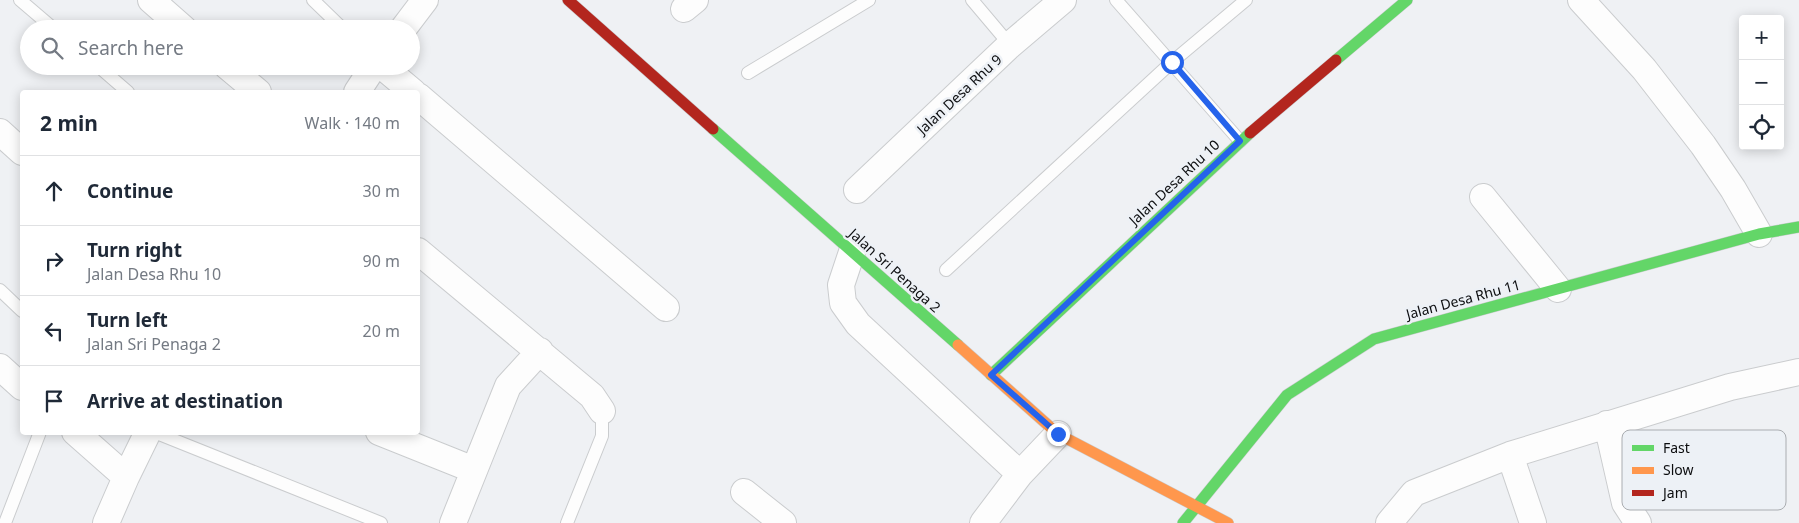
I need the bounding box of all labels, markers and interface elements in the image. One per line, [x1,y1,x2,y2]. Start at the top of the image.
map controls [1739,15,1784,150]
button: + [1739,15,1784,60]
search box [20,20,420,75]
icon: search [38,34,66,62]
text: Search here [78,35,184,61]
street label: Jalan Desa Rhu 9 [911,50,1005,140]
route start [1161,51,1184,74]
button: − [1739,60,1784,105]
button: locate [1739,105,1784,150]
text: 2 min [40,109,98,137]
text: Walk · 140 m [305,112,400,134]
street label: Jalan Desa Rhu 10 [1123,135,1223,230]
icon: ahead [40,177,68,205]
text: Continue [87,178,173,204]
text: 30 m [363,180,400,202]
street label: Jalan Sri Penaga 2 [844,222,945,316]
text: Turn right [87,237,182,263]
icon: right [40,247,68,275]
text: 90 m [363,250,400,272]
text: Jalan Desa Rhu 10 [87,263,221,285]
street label: Jalan Desa Rhu 11 [1402,275,1522,324]
text: Turn left [87,307,168,333]
icon: left [40,317,68,345]
text: 20 m [363,320,400,342]
text: Jalan Sri Penaga 2 [87,333,221,355]
icon: arrive [40,387,68,415]
text: Arrive at destination [87,388,283,414]
route end [1047,423,1070,446]
legend [1622,430,1786,510]
text: Fast [1663,438,1690,457]
text: Slow [1663,460,1694,479]
text: Jam [1661,483,1688,502]

